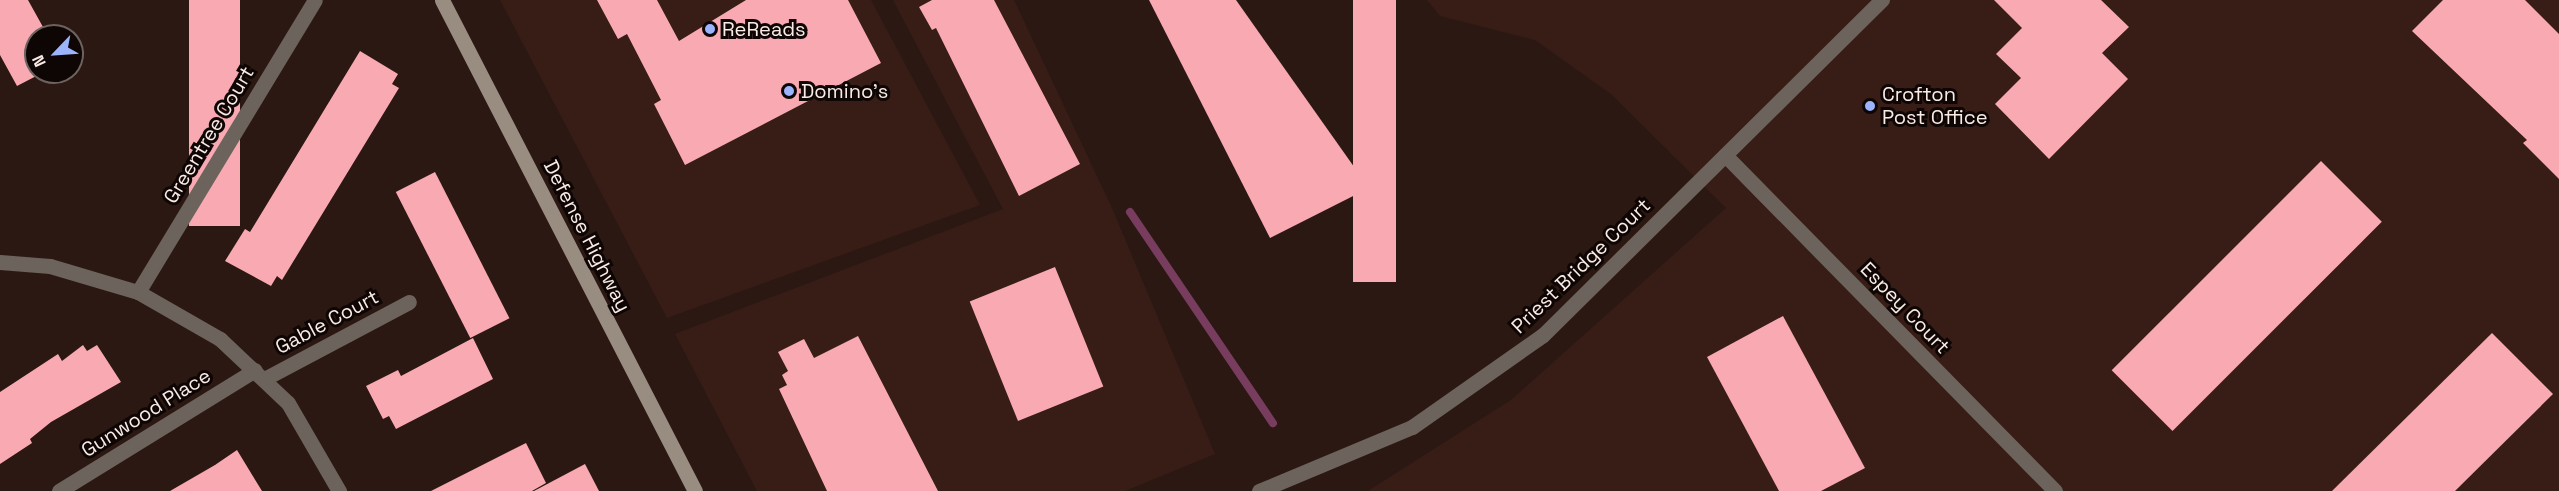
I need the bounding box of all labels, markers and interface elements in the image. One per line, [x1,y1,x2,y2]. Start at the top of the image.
place label: ReReads [722,17,806,41]
marker: ReReads [703,22,717,36]
north arrow [24,24,84,84]
text: N [27,52,51,70]
street label: Greentree Court [159,62,259,208]
place label: Domino's [801,79,888,103]
place label: Crofton Post Office [1882,83,1988,130]
marker: Domino's [782,84,796,98]
marker: Crofton Post Office [1863,99,1877,113]
street label: Defense Highway [538,156,636,316]
street label: Priest Bridge Court [1507,194,1655,338]
street label: Espey Court [1855,257,1955,359]
street label: Gable Court [271,285,383,359]
street label: Gunwood Place [77,364,215,462]

